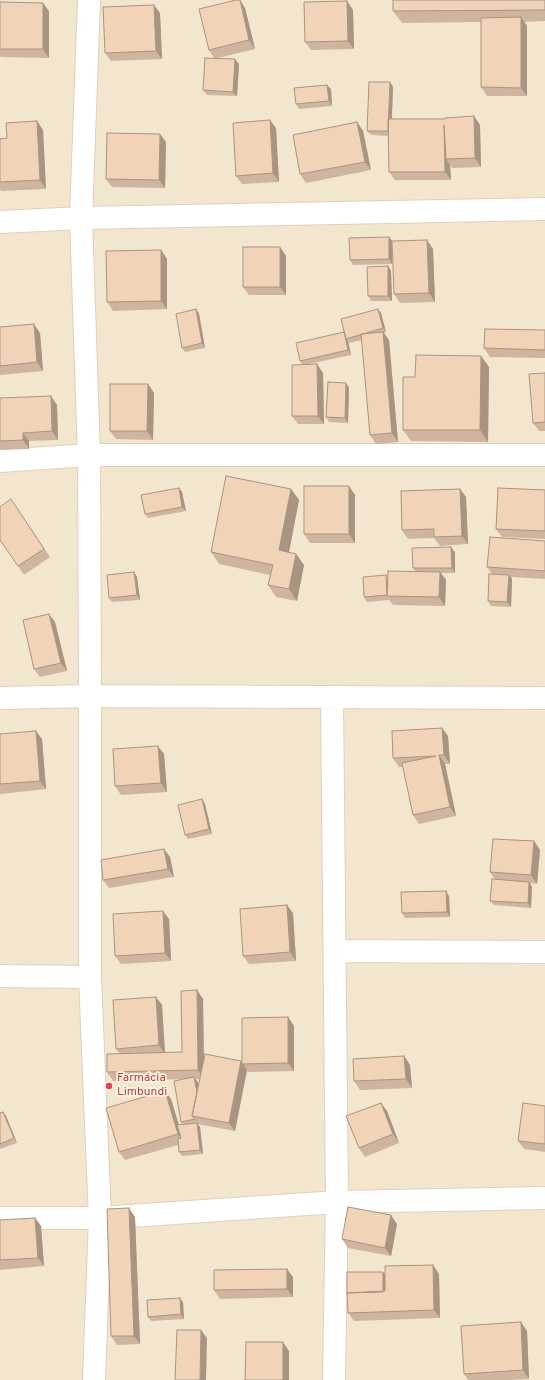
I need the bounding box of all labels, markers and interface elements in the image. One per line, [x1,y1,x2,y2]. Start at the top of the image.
place label: Farmácia Limbundi [117,1072,167,1100]
marker: Farmácia Limbundi [104,1081,114,1091]

